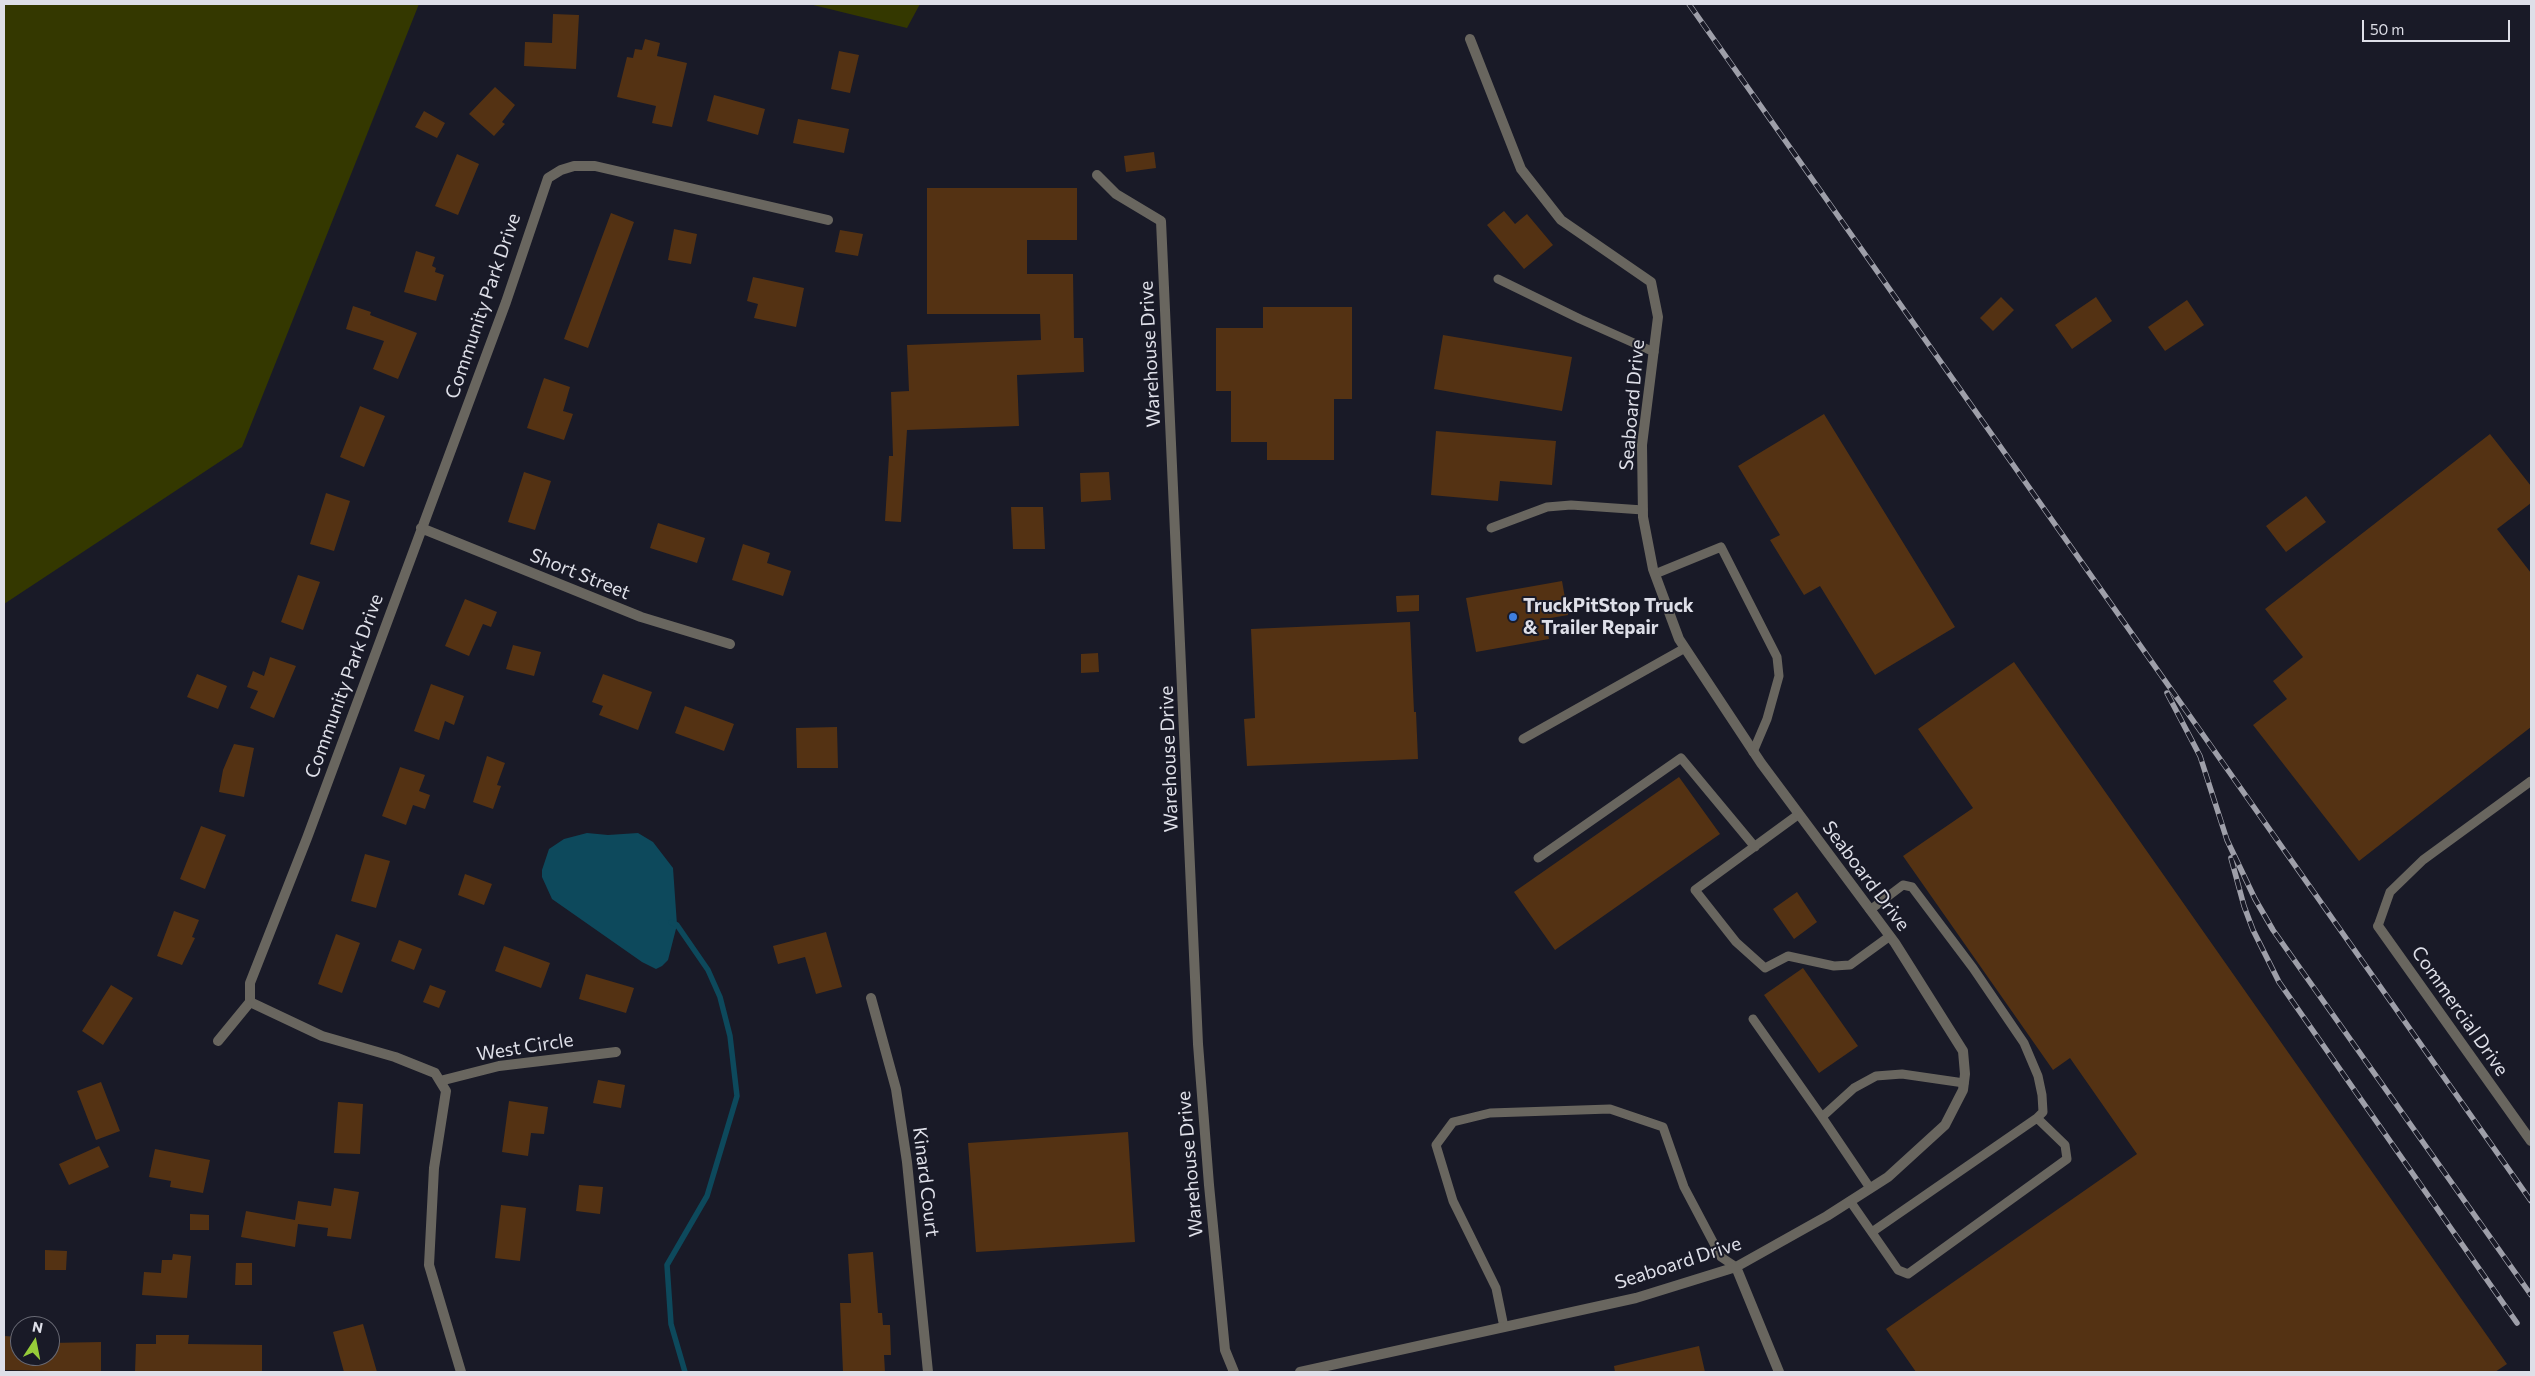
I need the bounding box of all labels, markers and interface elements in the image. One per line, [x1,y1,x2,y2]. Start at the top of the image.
scale bar [2365,10,2512,42]
text: 50 m [2370,20,2404,38]
street label: Community Park Drive [441,210,525,402]
street label: Warehouse Drive [1135,280,1165,428]
street label: Seaboard Drive [1615,339,1649,471]
street label: Short Street [527,544,633,604]
street label: Community Park Drive [300,591,388,781]
place label: TruckPitStop Truck & Trailer Repair [1523,595,1694,639]
marker: TruckPitStop Truck & Trailer Repair [1507,611,1519,623]
street label: Warehouse Drive [1155,685,1183,833]
street label: Seaboard Drive [1817,817,1915,935]
street label: Commercial Drive [2407,942,2513,1080]
street label: West Circle [475,1028,575,1066]
street label: Warehouse Drive [1172,1090,1208,1238]
street label: Kinard Court [908,1126,944,1238]
street label: Seaboard Drive [1612,1232,1744,1294]
north arrow [10,1316,60,1366]
text: N [31,1317,45,1336]

